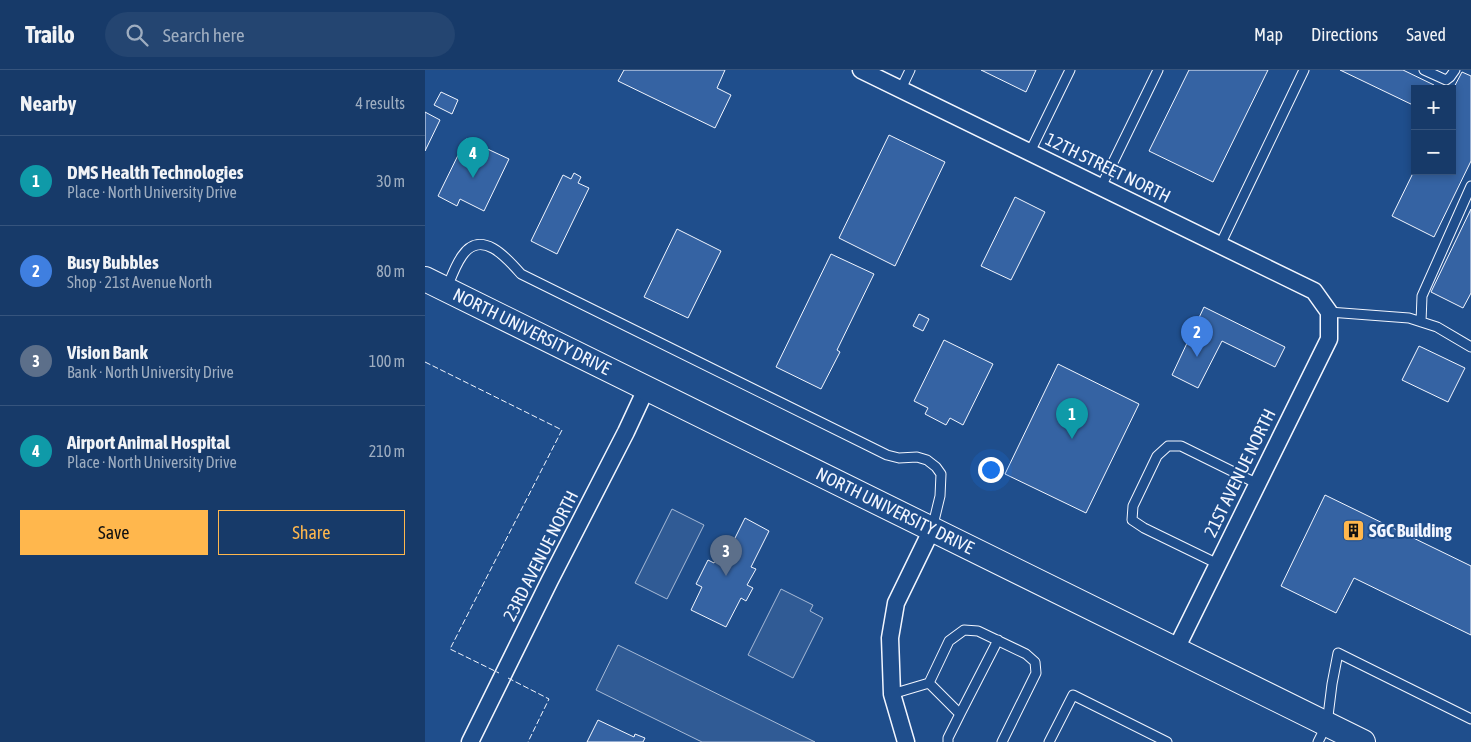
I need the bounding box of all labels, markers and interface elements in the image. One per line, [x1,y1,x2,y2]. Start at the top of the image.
search box [105,12,455,57]
text: Trailo [25,21,75,48]
icon: search [123,21,151,49]
text: Search here [163,24,245,46]
text: Map [1254,24,1283,45]
text: Directions [1311,24,1378,45]
text: Saved [1406,24,1446,45]
map controls [1411,85,1456,175]
button: + [1411,85,1456,130]
text: Nearby [20,91,76,115]
text: 4 results [355,94,405,112]
street label: 12TH STREET NORTH [1042,128,1174,207]
button: − [1411,130,1456,175]
pin: 4 [457,137,489,178]
text: DMS Health Technologies [67,161,244,183]
text: 1 [32,172,40,190]
text: 30 m [376,172,405,190]
text: Place · North University Drive [67,183,237,201]
text: Busy Bubbles [67,251,159,273]
text: 2 [32,262,40,280]
text: 80 m [376,262,405,280]
text: Shop · 21st Avenue North [67,273,212,291]
street label: NORTH UNIVERSITY DRIVE [450,284,614,379]
pin: 2 [1181,316,1213,357]
text: Vision Bank [67,341,148,363]
text: 3 [32,352,40,370]
text: 100 m [369,352,405,370]
text: Bank · North University Drive [67,363,234,381]
pin: 1 [1056,398,1088,439]
street label: 21ST AVENUE NORTH [1199,405,1280,540]
text: Airport Animal Hospital [67,431,230,453]
text: 4 [32,442,40,460]
text: 210 m [369,442,405,460]
text: Place · North University Drive [67,453,237,471]
your location [978,457,1004,483]
street label: NORTH UNIVERSITY DRIVE [813,463,978,558]
street label: 23RD AVENUE NORTH [499,487,582,624]
button: Save [20,510,208,555]
button: Share [218,510,405,555]
building icon: SGC Building [1341,519,1365,543]
place label: SGC Building [1369,520,1452,541]
pin: 3 [710,535,742,576]

